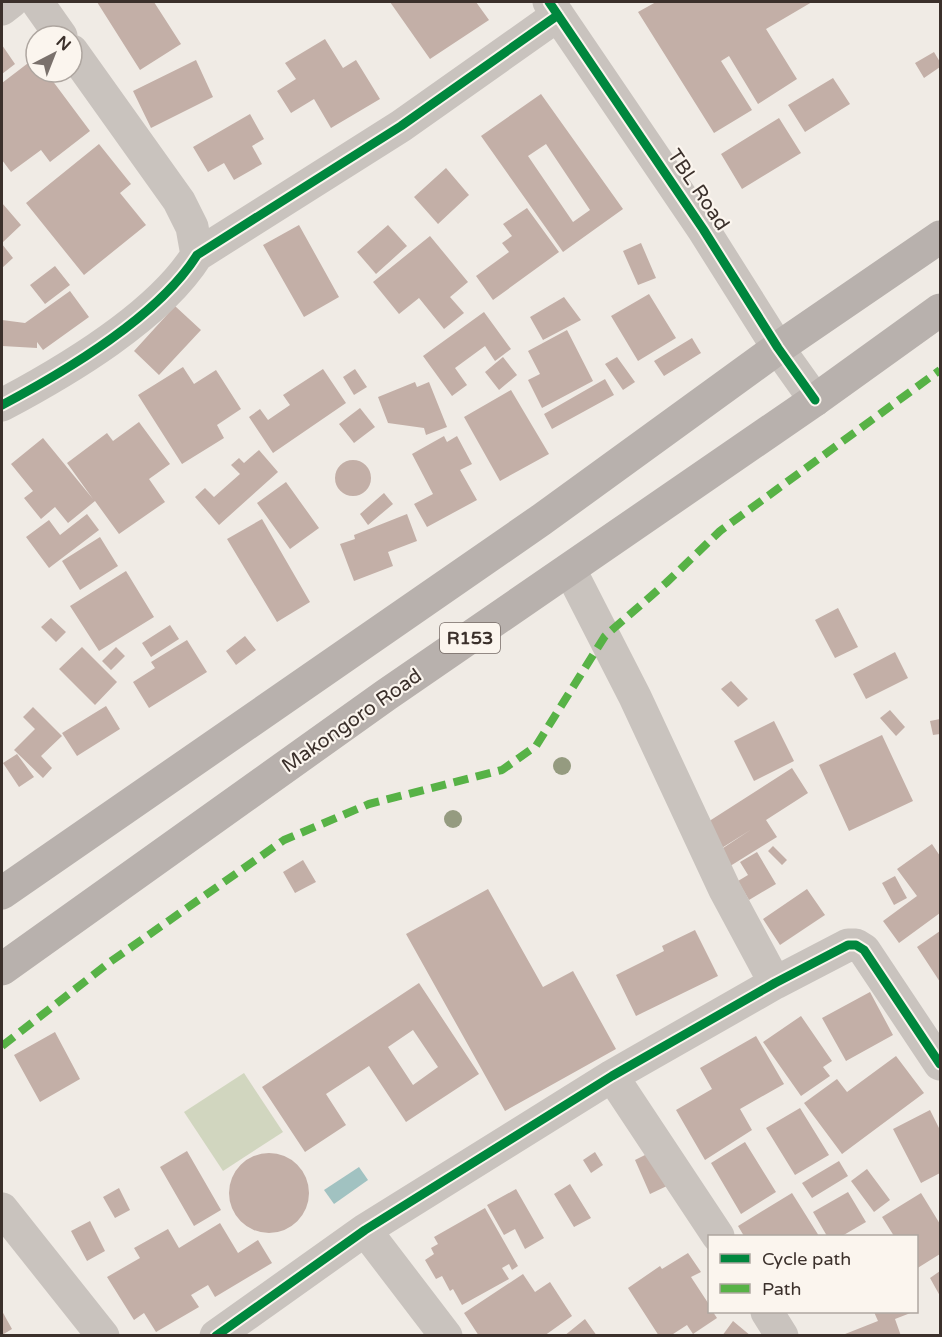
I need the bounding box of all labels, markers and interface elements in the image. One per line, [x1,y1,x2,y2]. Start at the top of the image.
north arrow [24,24,84,84]
text: N [52,32,75,55]
street label: TBL Road [662,145,734,235]
road number: R153 [440,623,500,653]
street label: Makongoro Road [277,664,427,778]
legend [708,1235,918,1313]
text: Cycle path [762,1248,851,1270]
text: Path [762,1278,801,1300]

